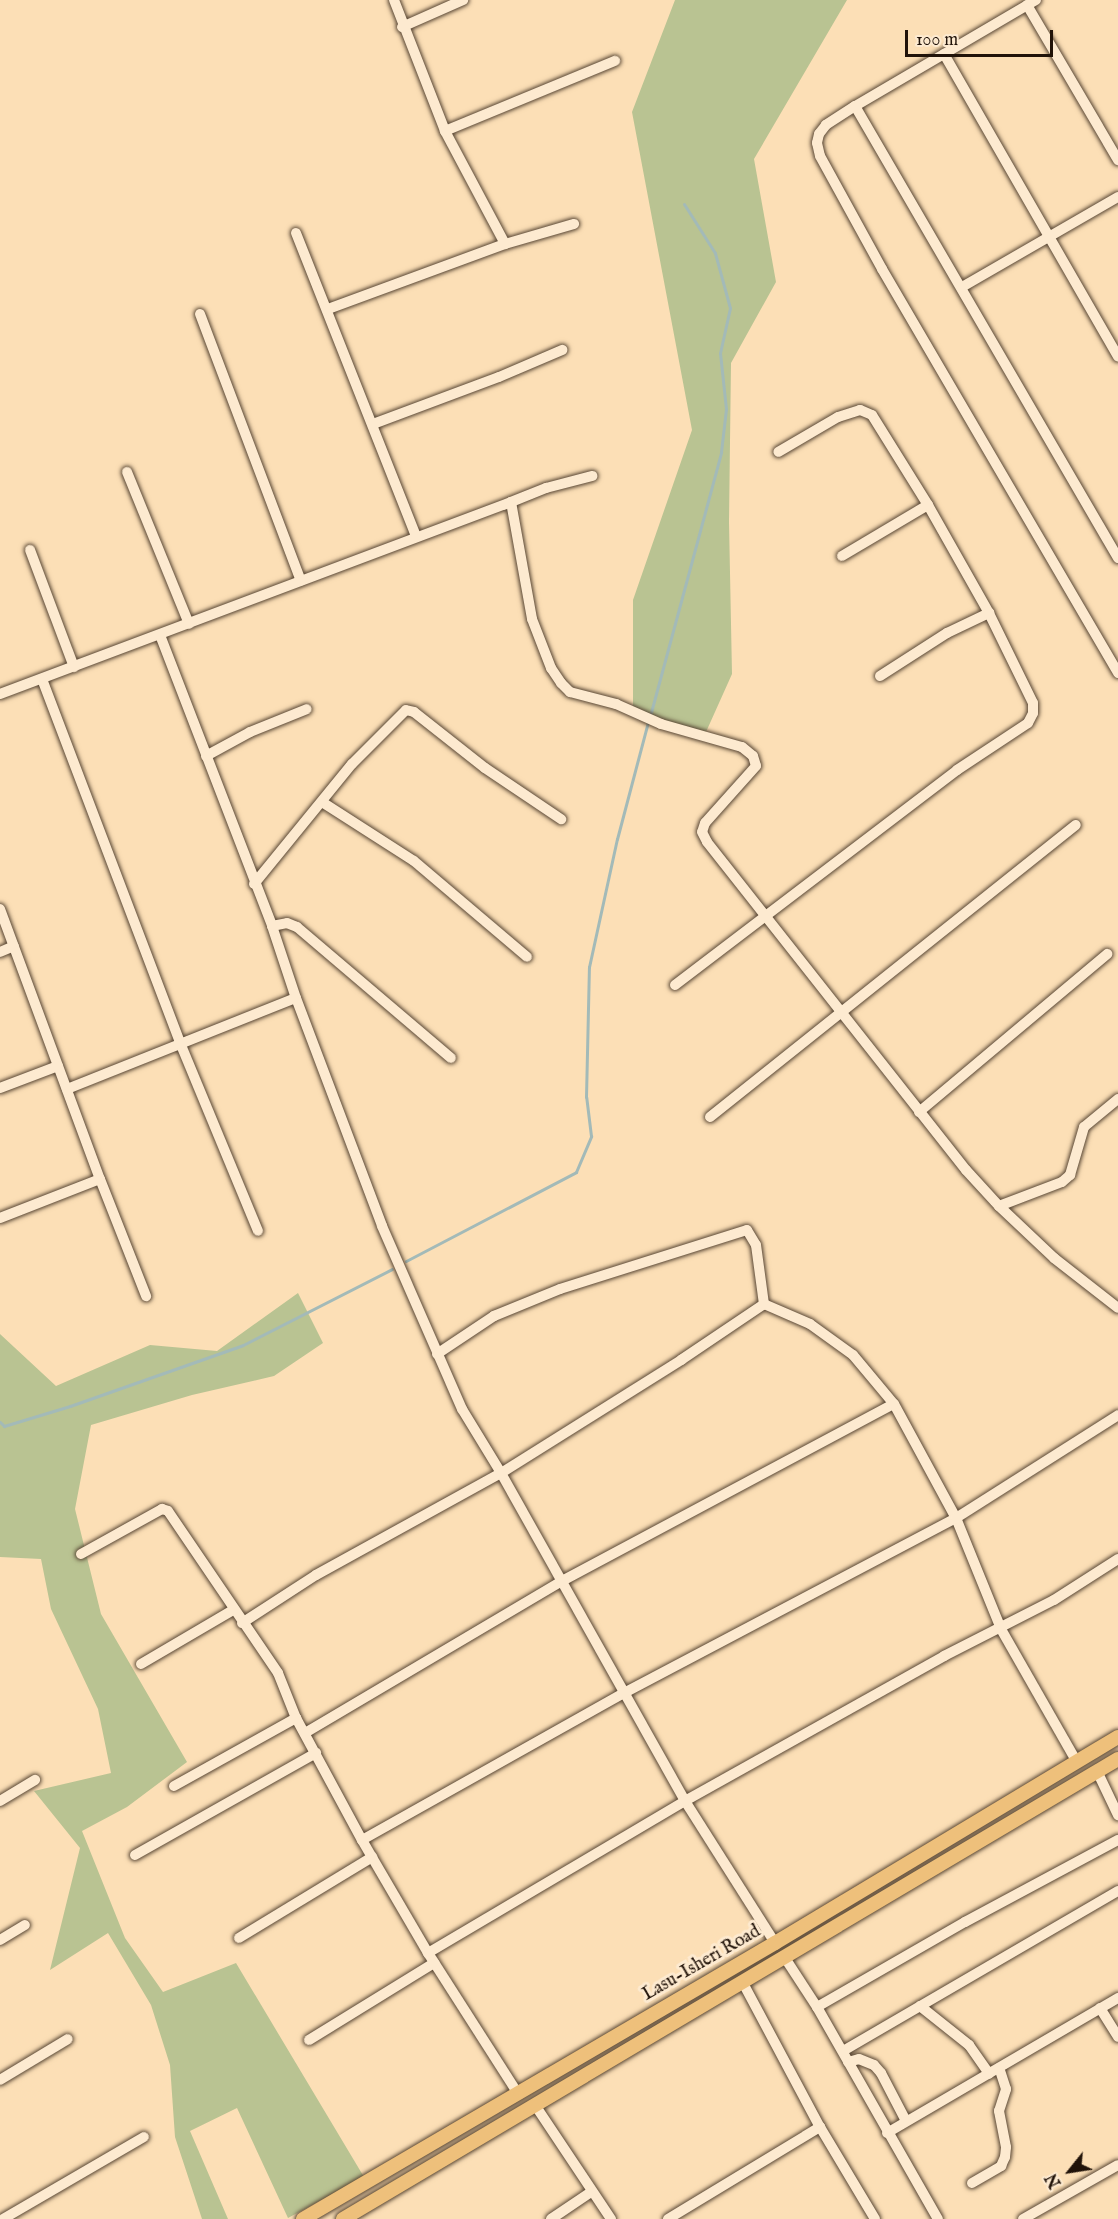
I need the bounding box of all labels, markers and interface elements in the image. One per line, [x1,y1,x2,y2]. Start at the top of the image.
scale bar [908,18,1056,56]
text: 100 m [916,29,958,52]
street label: Lasu-Isheri Road [639,1922,765,2006]
north arrow [1040,2141,1100,2201]
text: N [1042,2169,1067,2191]

